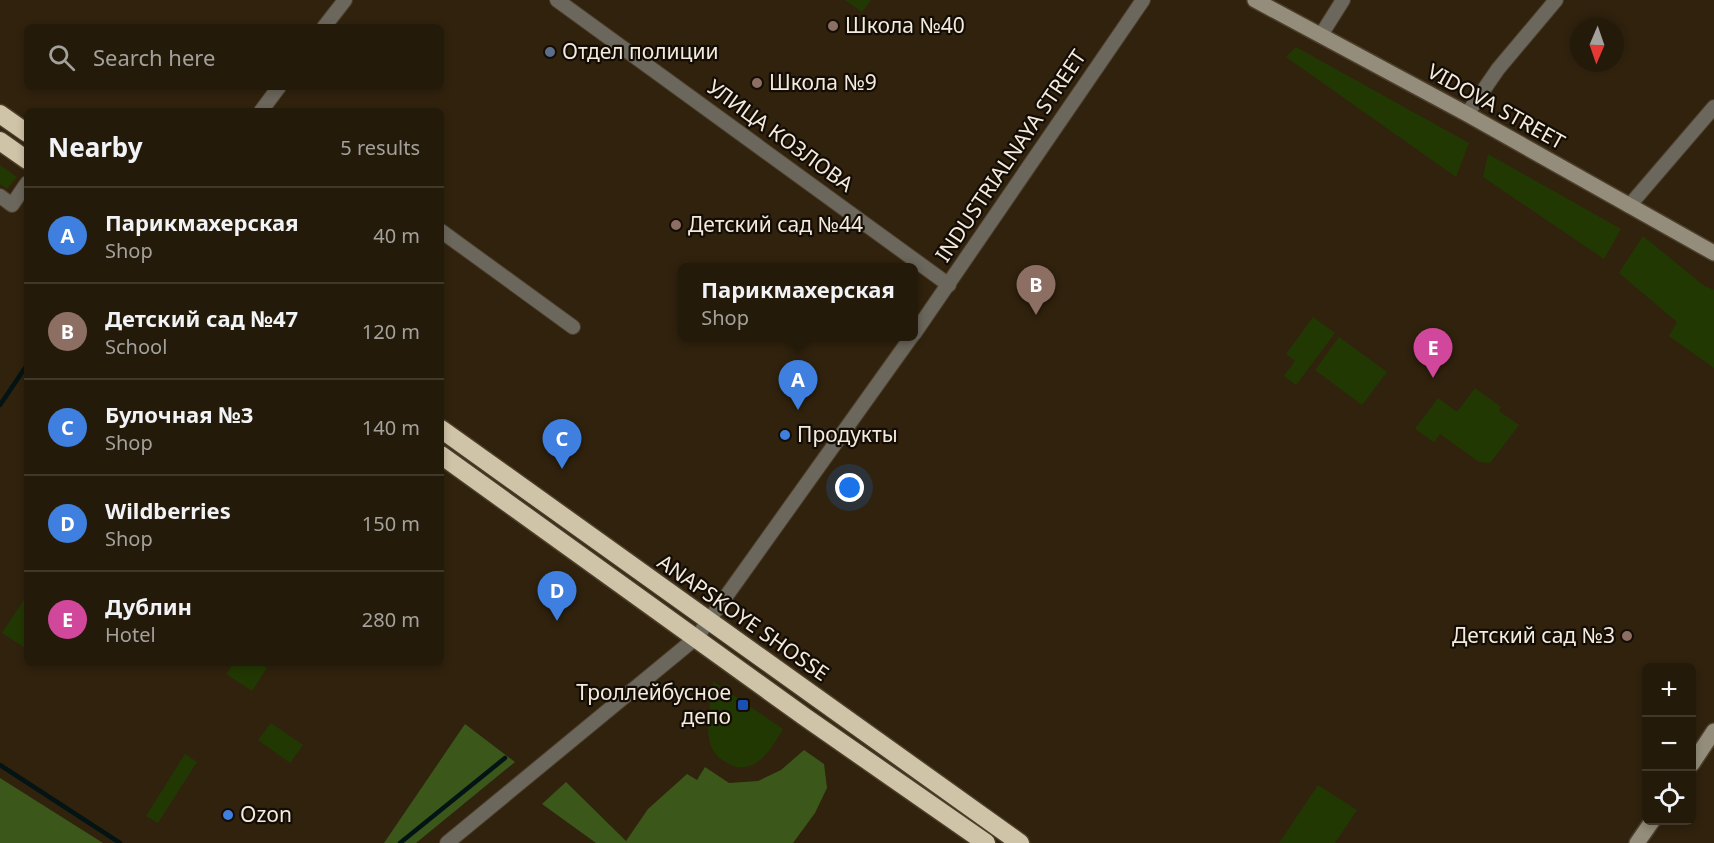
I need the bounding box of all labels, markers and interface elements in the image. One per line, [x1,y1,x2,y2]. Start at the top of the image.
place label: Школа №40 [845,11,965,39]
north arrow [1570,18,1624,72]
marker: Школа №40 [826,19,840,33]
search box [24,24,444,90]
place label: Отдел полиции [562,37,719,65]
icon: search [45,41,78,74]
text: Search here [93,42,215,72]
street label: INDUSTRIALNAYA STREET [929,44,1092,267]
marker: Отдел полиции [543,45,557,59]
street label: VIDOVA STREET [1423,57,1571,156]
place label: Школа №9 [769,68,877,96]
street label: УЛИЦА КОЗЛОВА [702,73,860,198]
marker: Школа №9 [750,76,764,90]
text: Nearby [48,129,143,165]
text: 5 results [340,134,420,161]
text: Парикмахерская [105,207,298,237]
place label: Детский сад №44 [688,210,863,238]
marker: Детский сад №44 [669,218,683,232]
text: A [61,222,74,249]
text: 40 m [373,222,420,249]
text: Shop [105,237,153,264]
popup [678,263,918,341]
pin: B [1016,266,1056,315]
text: Парикмахерская [701,274,895,304]
text: Детский сад №47 [105,303,298,333]
text: Shop [701,304,749,331]
text: B [61,318,74,345]
text: 120 m [362,318,420,345]
pin: E [1414,328,1452,378]
text: School [105,333,167,360]
pin: A [778,360,818,410]
text: Булочная №3 [105,399,253,429]
text: C [61,414,74,441]
text: 140 m [362,414,420,441]
pin: C [542,420,582,469]
place label: Продукты [797,420,898,448]
marker: Продукты [778,428,792,442]
text: Shop [105,429,153,456]
your location [835,473,864,502]
text: Wildberries [105,495,231,525]
text: D [60,510,75,537]
text: 150 m [362,510,420,537]
text: Shop [105,525,153,552]
street label: ANAPSKOYE SHOSSE [652,547,835,687]
pin: D [538,572,576,621]
text: Дублин [105,591,192,621]
text: E [62,606,73,633]
text: 280 m [362,606,420,633]
text: Hotel [105,621,156,648]
place label: Детский сад №3 [1452,621,1615,649]
marker: Детский сад №3 [1620,629,1634,643]
map controls [1642,663,1696,825]
button: + [1642,663,1696,717]
place label: Троллейбусное депо [576,678,731,730]
marker: Троллейбусное депо [736,698,750,712]
button: − [1642,717,1696,771]
button: locate [1642,771,1696,825]
place label: Ozon [240,800,292,828]
marker: Ozon [221,808,235,822]

